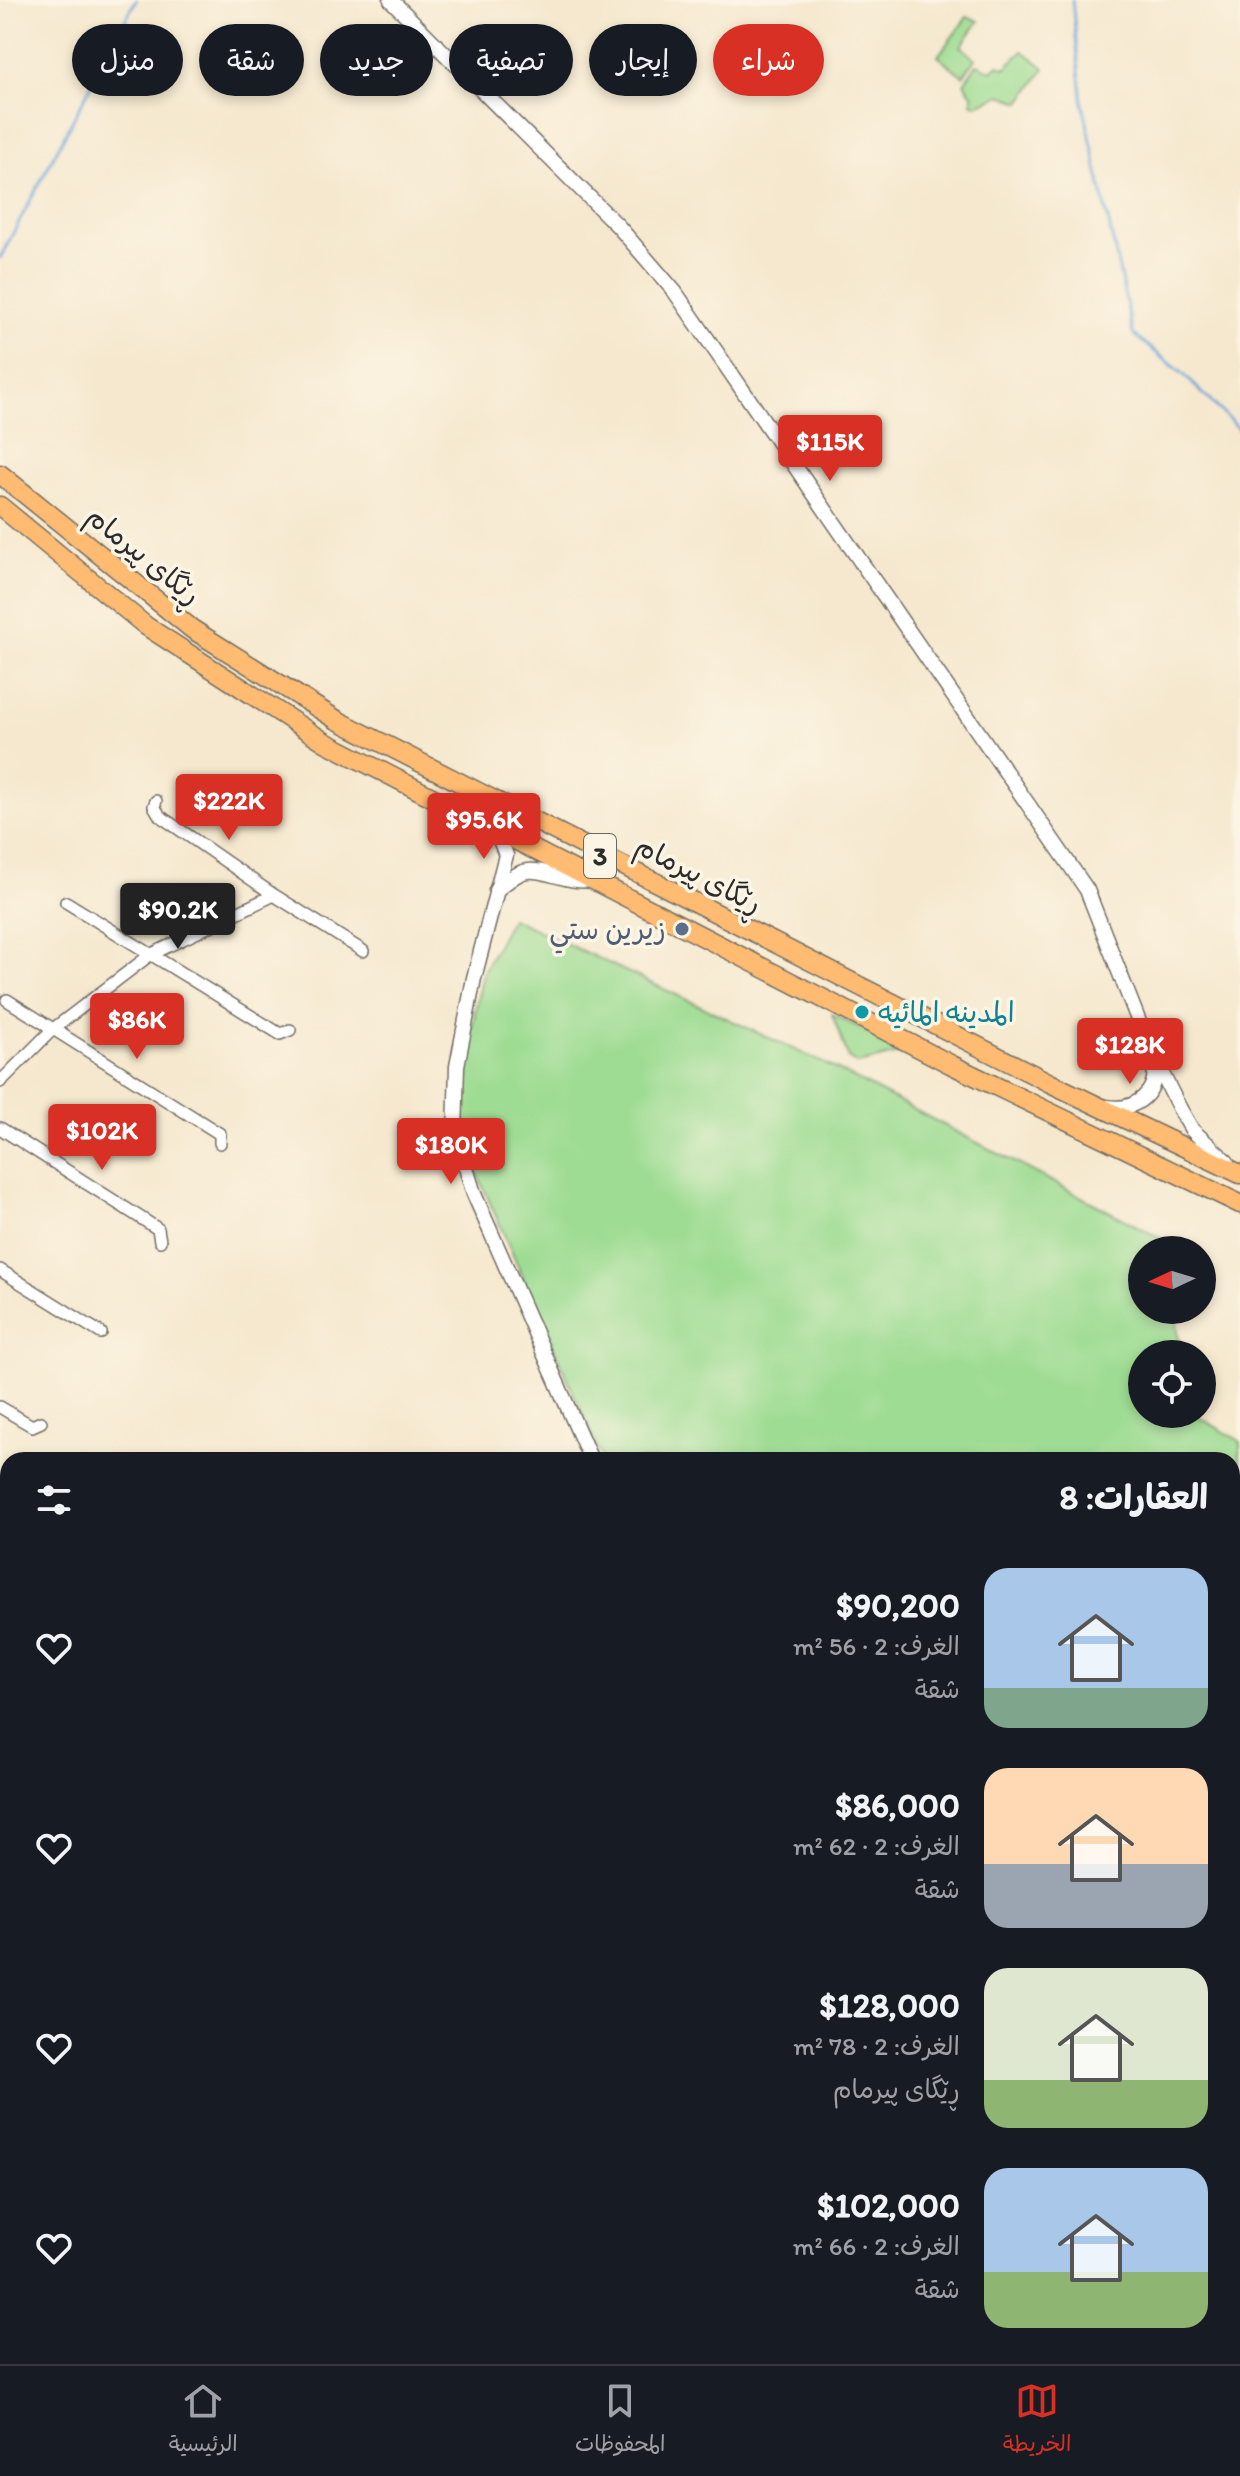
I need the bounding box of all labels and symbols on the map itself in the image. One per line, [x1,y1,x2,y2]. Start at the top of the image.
pin: $115K [774,415,886,483]
street label: ڕێگای پیرمام [76,499,208,617]
pin: $222K [173,774,285,842]
pin: $95.6K [419,793,549,861]
street label: ڕێگای پیرمام [627,828,768,927]
road number: 3 [584,834,616,878]
pin: $90.2K [113,883,243,951]
place label: زيرين ستي [549,912,666,954]
marker: زيرين ستي [673,920,691,938]
pin: $86K [90,993,184,1061]
place label: المدينه المائيه [878,995,1015,1029]
marker: المدينه المائيه [853,1003,871,1021]
pin: $128K [1074,1018,1186,1086]
pin: $102K [46,1104,158,1172]
pin: $180K [395,1118,507,1186]
north arrow [1128,1236,1216,1324]

